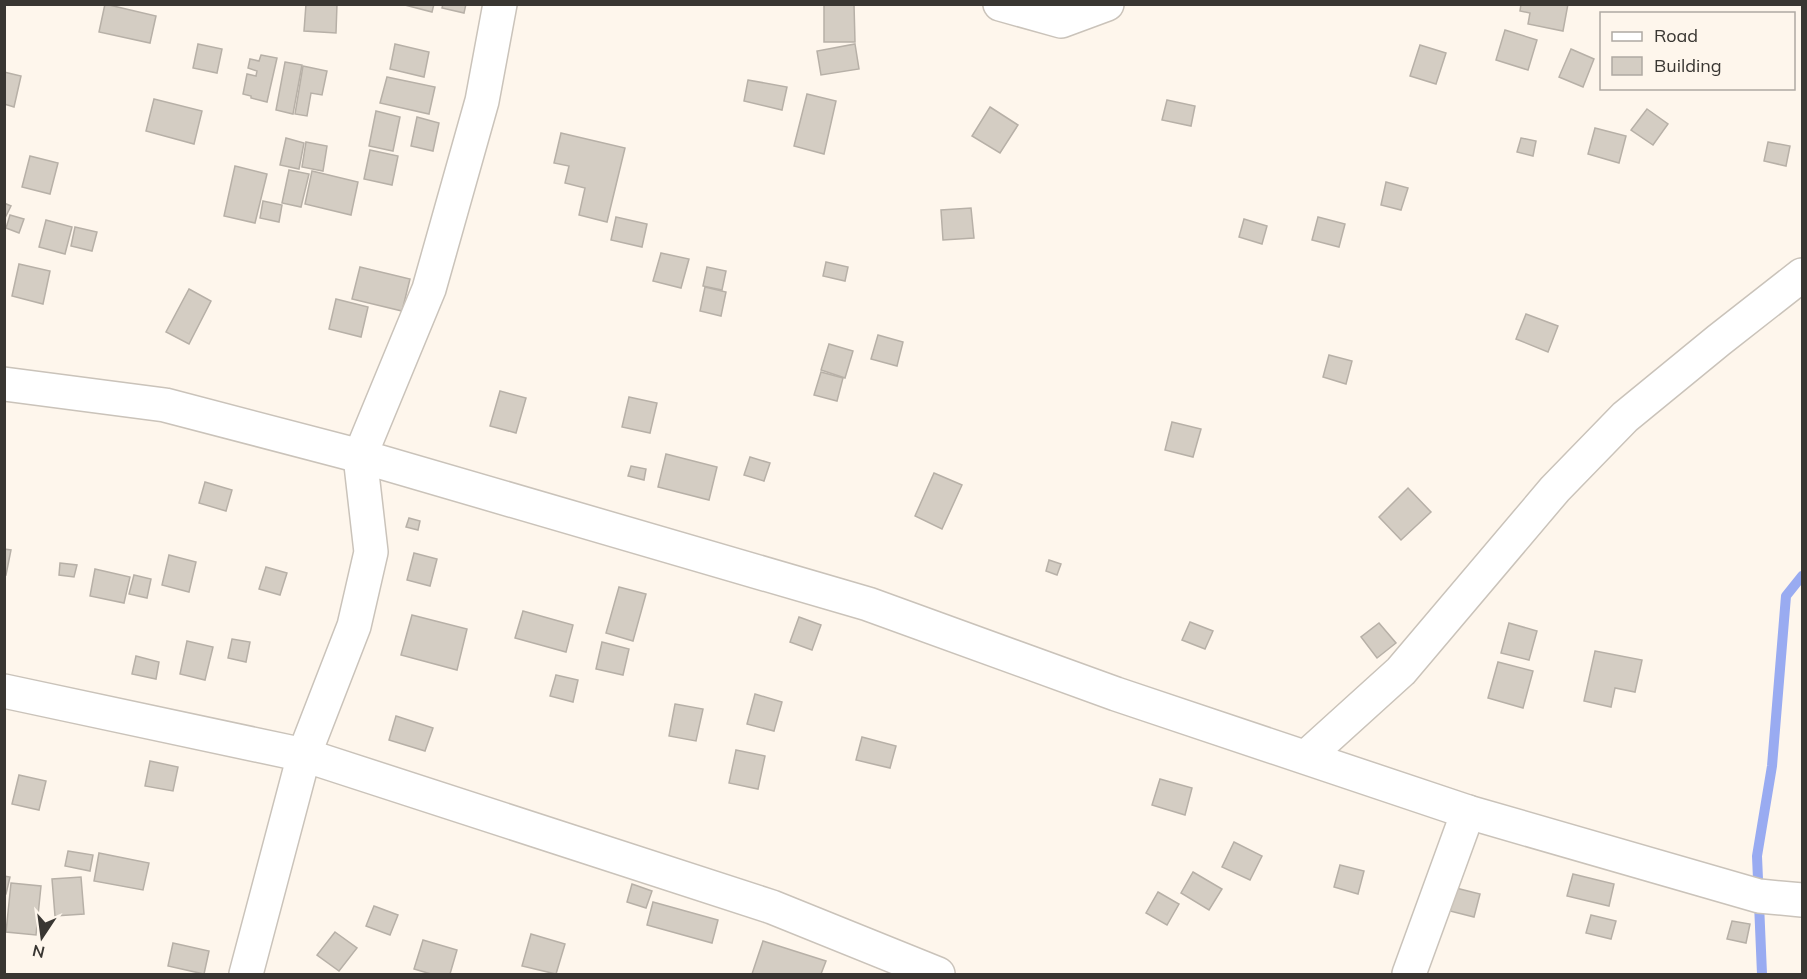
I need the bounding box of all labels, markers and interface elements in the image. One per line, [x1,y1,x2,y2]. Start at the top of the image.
legend [1600,12,1795,90]
text: Road [1654,24,1698,47]
text: Building [1654,54,1722,77]
north arrow [12,907,72,967]
text: N [30,941,47,963]

